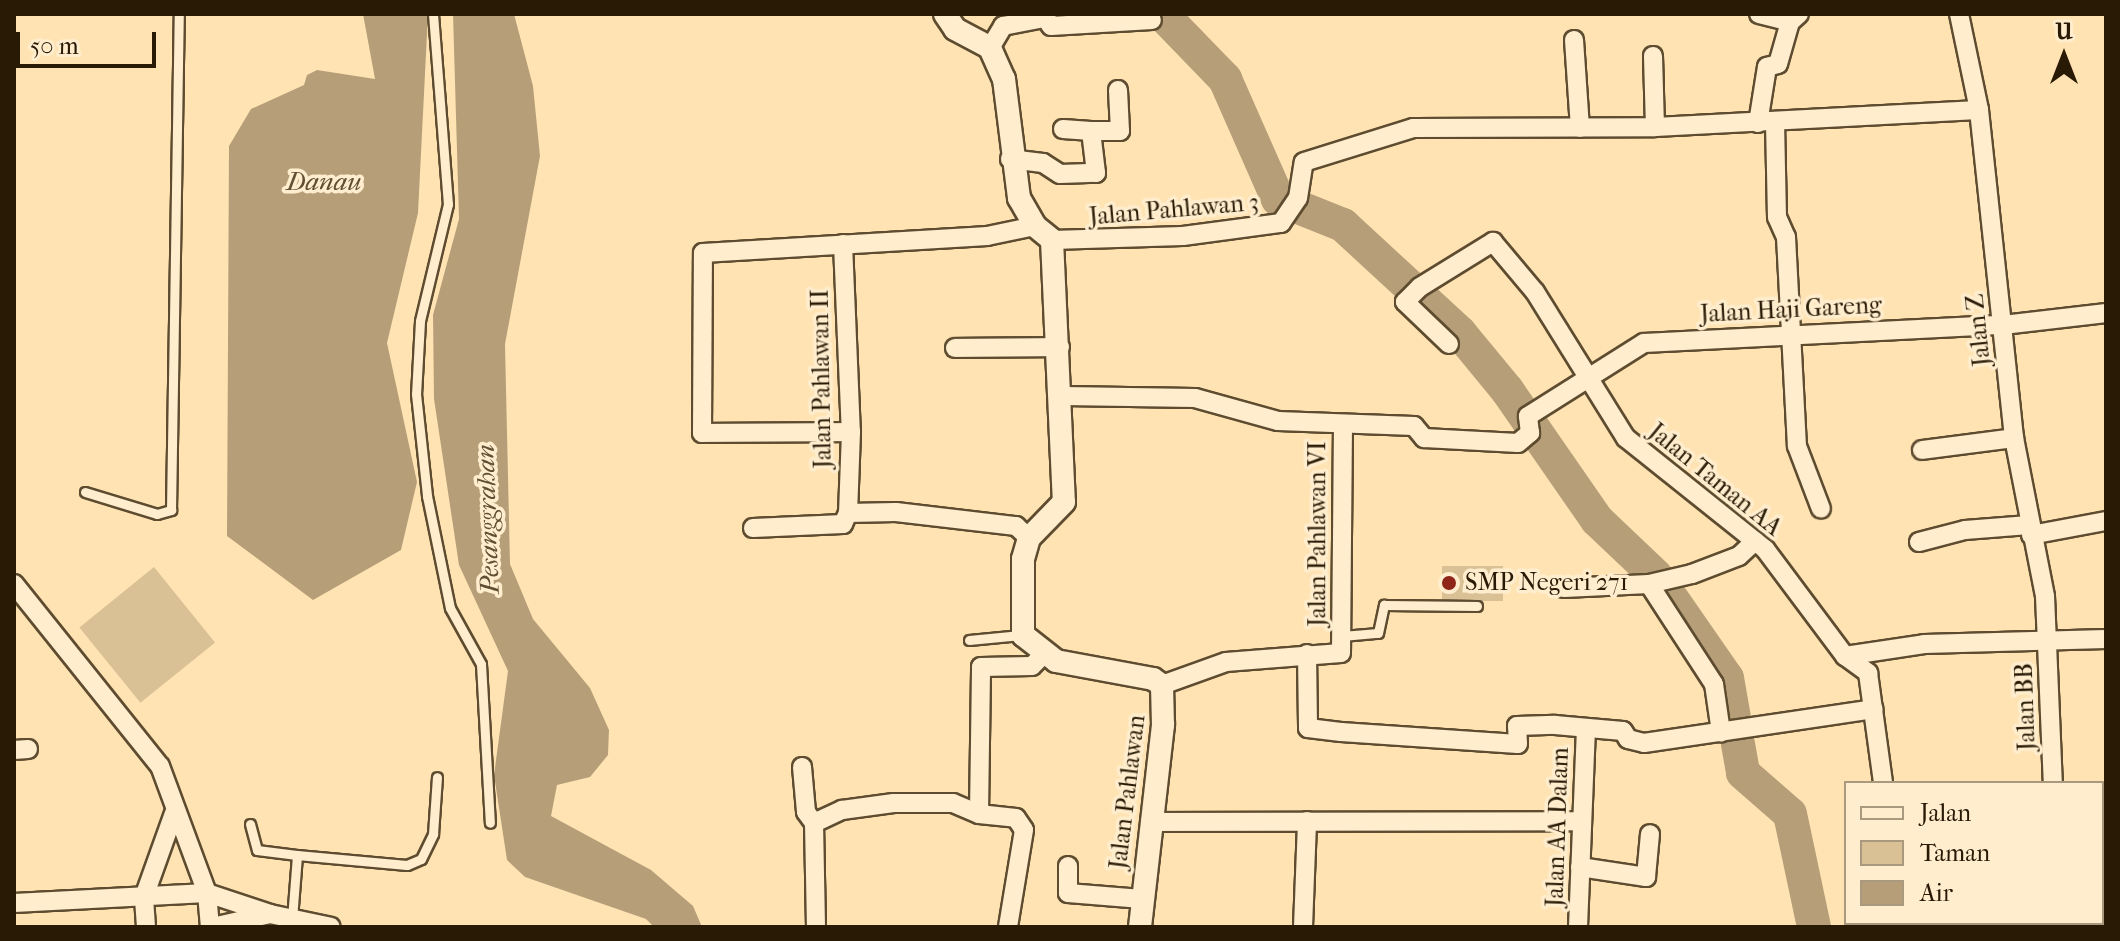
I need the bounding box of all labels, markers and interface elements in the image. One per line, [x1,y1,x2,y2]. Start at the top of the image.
scale bar [20,16,160,66]
north arrow [2024,16,2104,96]
text: U [2055,19,2073,45]
text: 50 m [30,32,79,60]
water label: Danau [286,166,362,198]
street label: Jalan Pahlawan 3 [1088,188,1260,232]
street label: Jalan Pahlawan II [806,289,838,469]
street label: Jalan Haji Gareng [1700,291,1882,329]
street label: Jalan Z [1961,292,1997,368]
street label: Jalan Taman AA [1643,418,1787,542]
street label: Jalan Pahlawan VI [1304,441,1332,627]
water label: Pesanggrahan [470,444,506,594]
place label: SMP Negeri 271 [1465,569,1628,597]
marker: SMP Negeri 271 [1440,574,1458,592]
street label: Jalan BB [2010,663,2042,751]
street label: Jalan Pahlawan [1104,713,1152,871]
street label: Jalan AA Dalam [1541,747,1575,907]
legend [1844,781,2104,925]
text: Jalan [1920,799,1971,827]
text: Taman [1920,839,1990,867]
text: Air [1920,879,1953,907]

